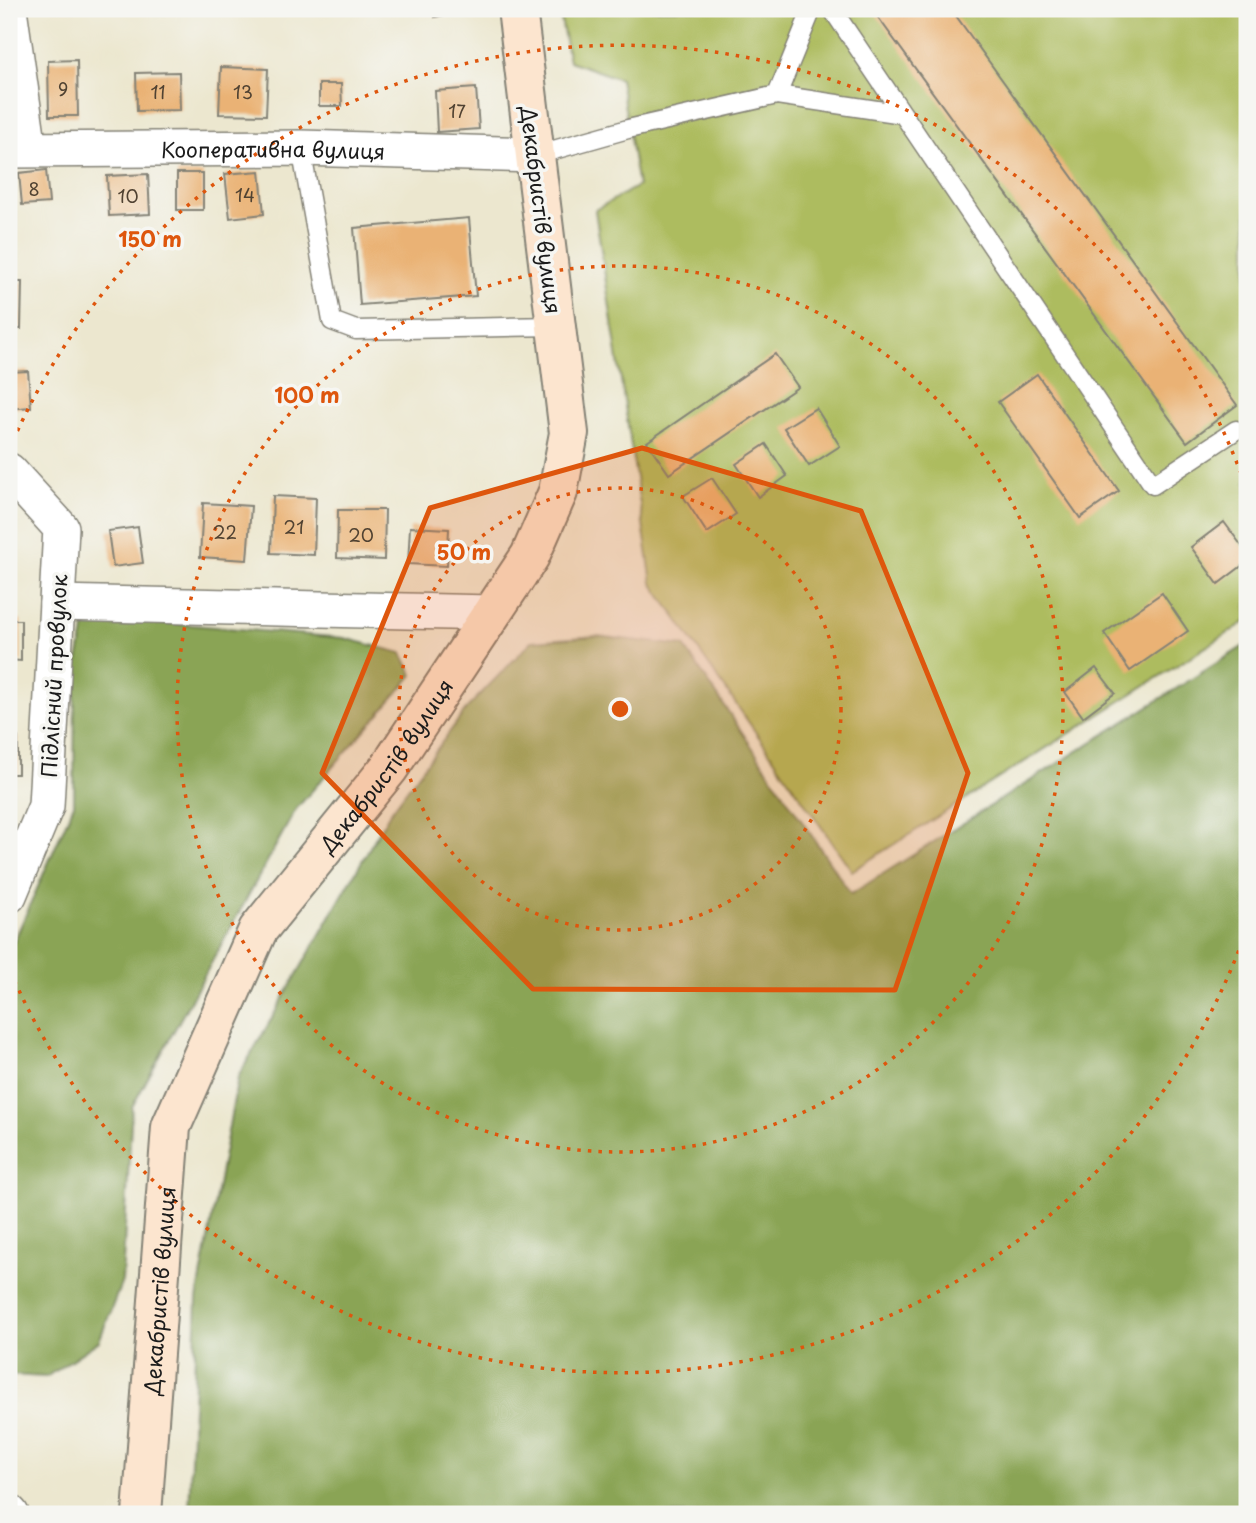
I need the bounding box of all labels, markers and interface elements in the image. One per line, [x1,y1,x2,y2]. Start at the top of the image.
house number: 9 [58,75,68,102]
house number: 11 [150,78,166,105]
house number: 13 [233,78,253,105]
house number: 17 [448,97,466,124]
street label: Декабристів вулиця [513,103,571,316]
street label: Кооперативна вулиця [161,132,386,167]
house number: 8 [28,175,40,202]
house number: 14 [235,181,255,208]
house number: 10 [117,182,139,209]
text: 150 m [118,222,182,254]
text: 100 m [274,378,340,410]
house number: 21 [284,513,304,540]
house number: 22 [213,518,237,545]
house number: 20 [348,521,374,548]
text: 50 m [437,535,491,567]
street label: Підлісний провулок [32,573,74,778]
street label: Декабристів вулиця [310,672,460,860]
centre of rings [608,697,632,721]
street label: Декабристів вулиця [135,1185,182,1397]

